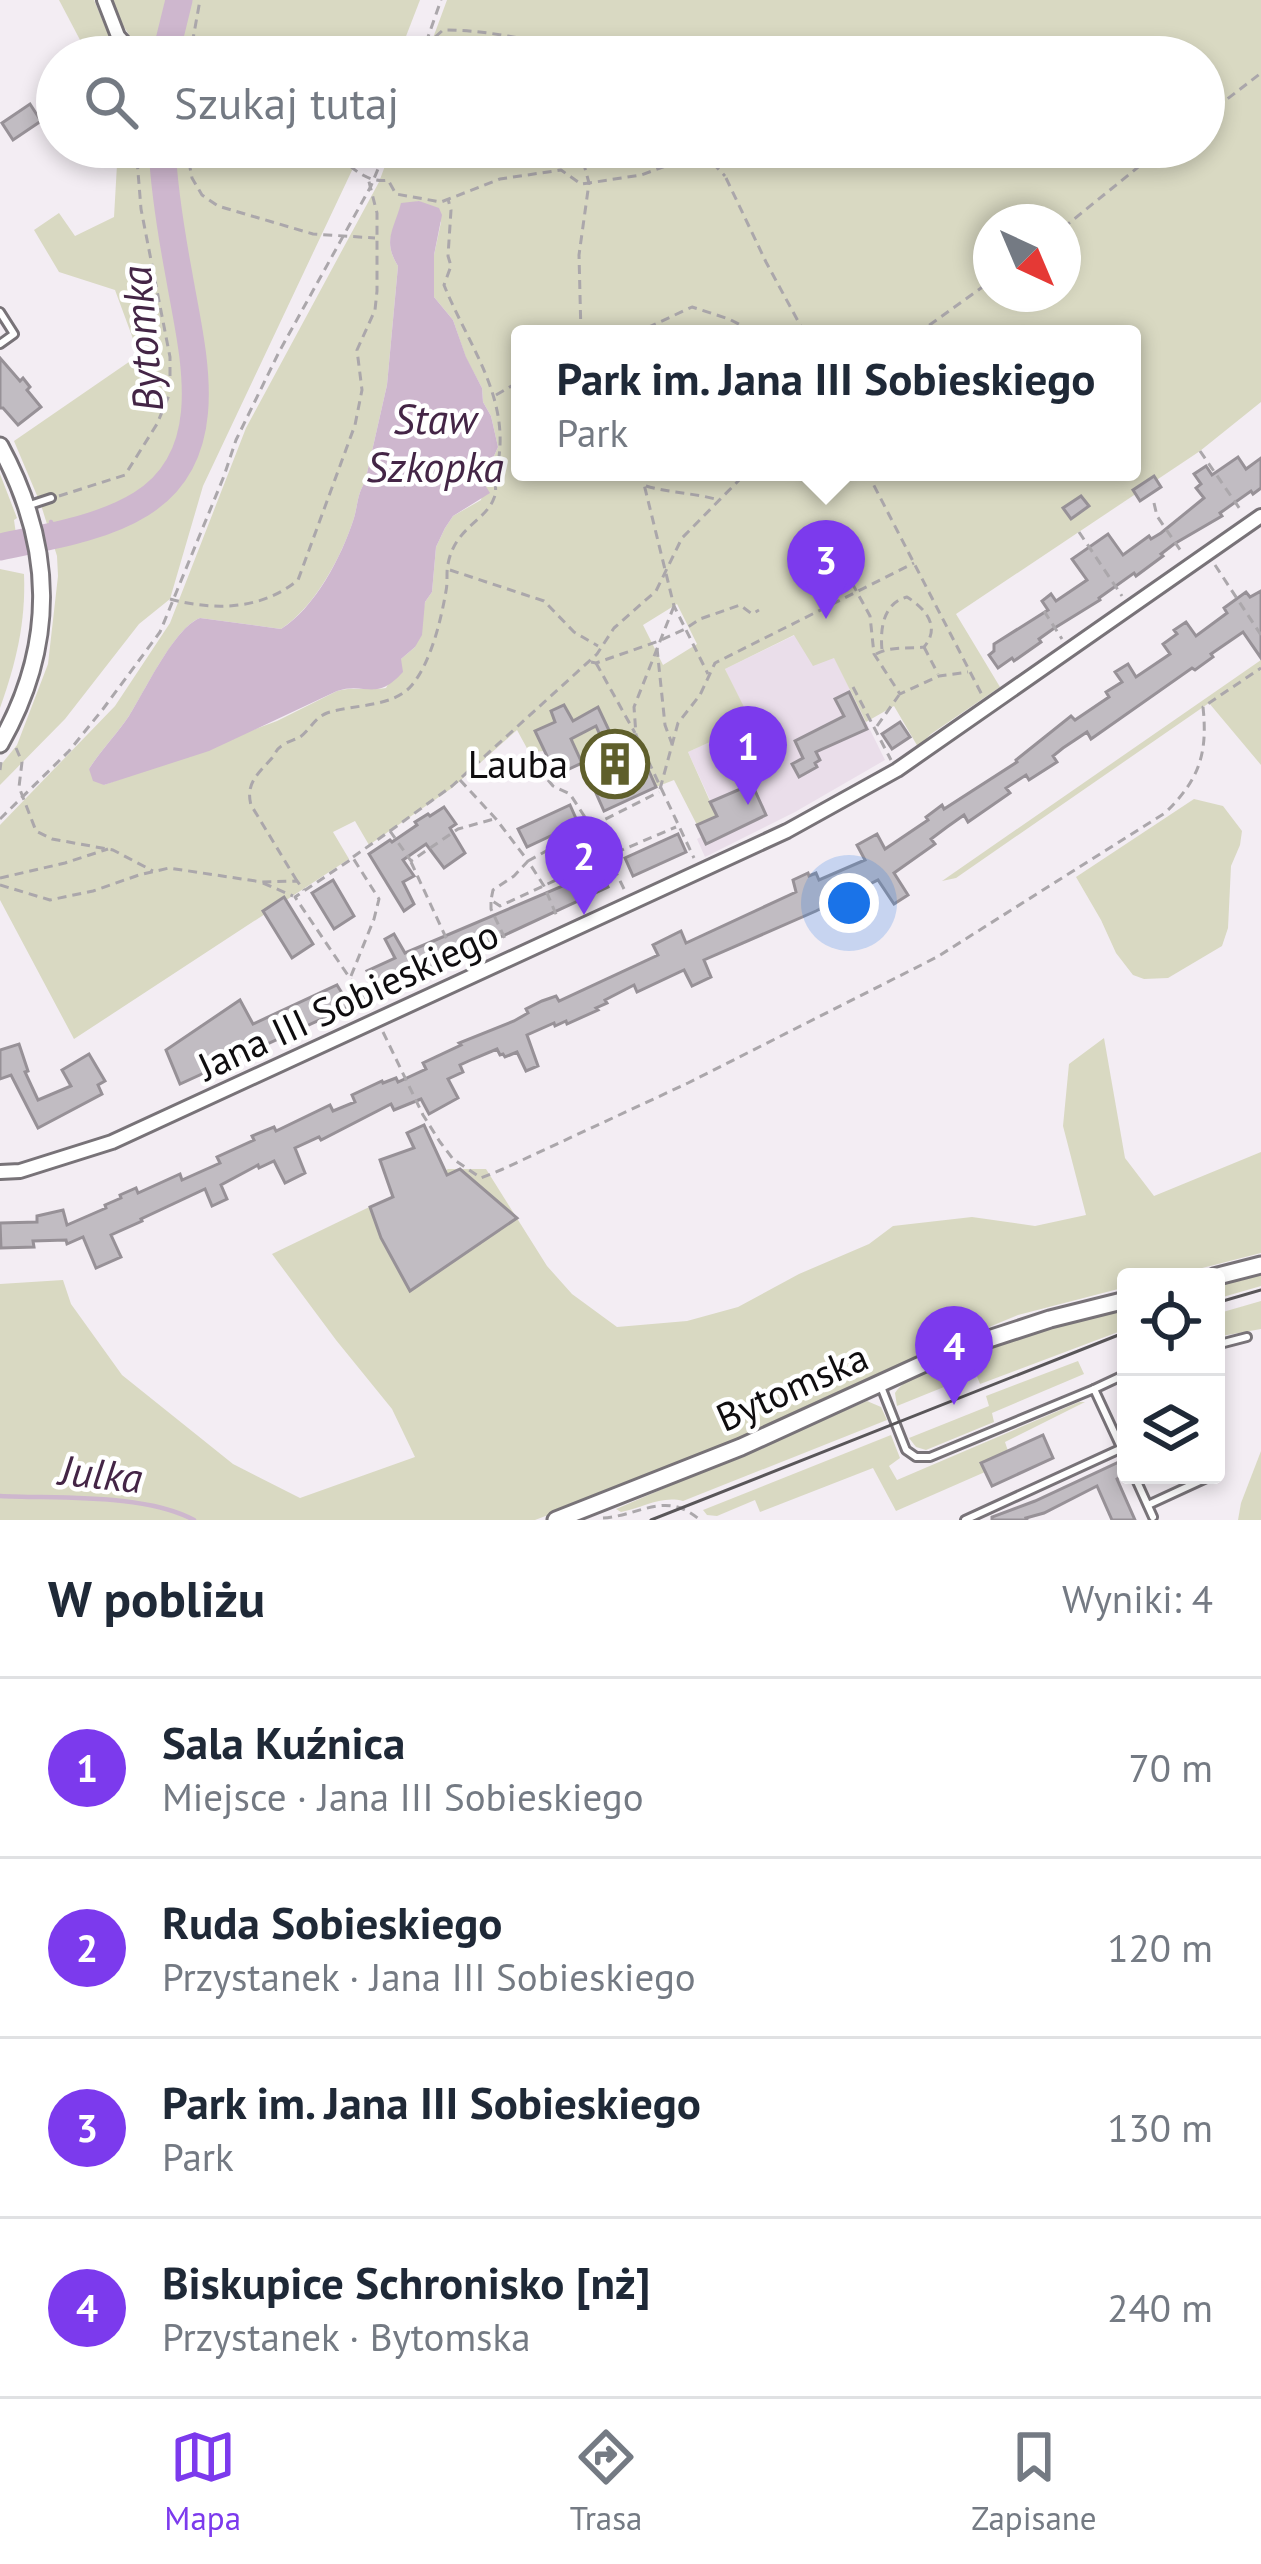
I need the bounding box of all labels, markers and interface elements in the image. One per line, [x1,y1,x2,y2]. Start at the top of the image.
search box [36,36,1225,168]
icon: search [78,69,144,135]
text: Szukaj tutaj [174,73,399,131]
north arrow [973,204,1081,312]
water label: Bytomka [108,263,175,414]
popup [511,325,1141,481]
text: Park im. Jana III Sobieskiego [556,349,1096,407]
water label: Staw Szkopka [366,391,504,494]
text: Park [556,407,628,458]
pin: 3 [787,520,865,619]
pin: 1 [709,706,787,805]
building icon: Lauba [580,729,650,799]
place label: Lauba [468,738,568,789]
pin: 2 [545,816,623,915]
your location [819,873,879,933]
street label: Jana III Sobieskiego [187,908,506,1092]
map controls [1117,1268,1225,1484]
button: locate [1117,1268,1225,1376]
pin: 4 [915,1306,993,1405]
street label: Bytomska [708,1331,876,1443]
button: layers [1117,1376,1225,1484]
water label: Julka [54,1442,146,1505]
text: W pobliżu [48,1565,265,1631]
text: Wyniki: 4 [1062,1573,1213,1624]
text: Sala Kuźnica [162,1713,405,1771]
text: 1 [76,1742,98,1793]
text: 70 m [1128,1742,1213,1793]
text: Miejsce · Jana III Sobieskiego [162,1771,644,1822]
text: Ruda Sobieskiego [162,1893,502,1951]
text: 2 [76,1922,98,1973]
text: 120 m [1107,1922,1213,1973]
text: Przystanek · Jana III Sobieskiego [162,1951,696,2002]
text: Park im. Jana III Sobieskiego [162,2073,701,2131]
text: 3 [76,2102,98,2153]
text: 130 m [1107,2102,1213,2153]
text: Park [162,2131,234,2182]
text: Biskupice Schronisko [nż] [162,2253,650,2311]
text: 4 [76,2282,98,2333]
text: 240 m [1107,2282,1213,2333]
text: Przystanek · Bytomska [162,2311,531,2362]
tab: Mapa [164,2424,241,2539]
tab: Trasa [570,2424,642,2539]
tab: Zapisane [971,2424,1097,2539]

